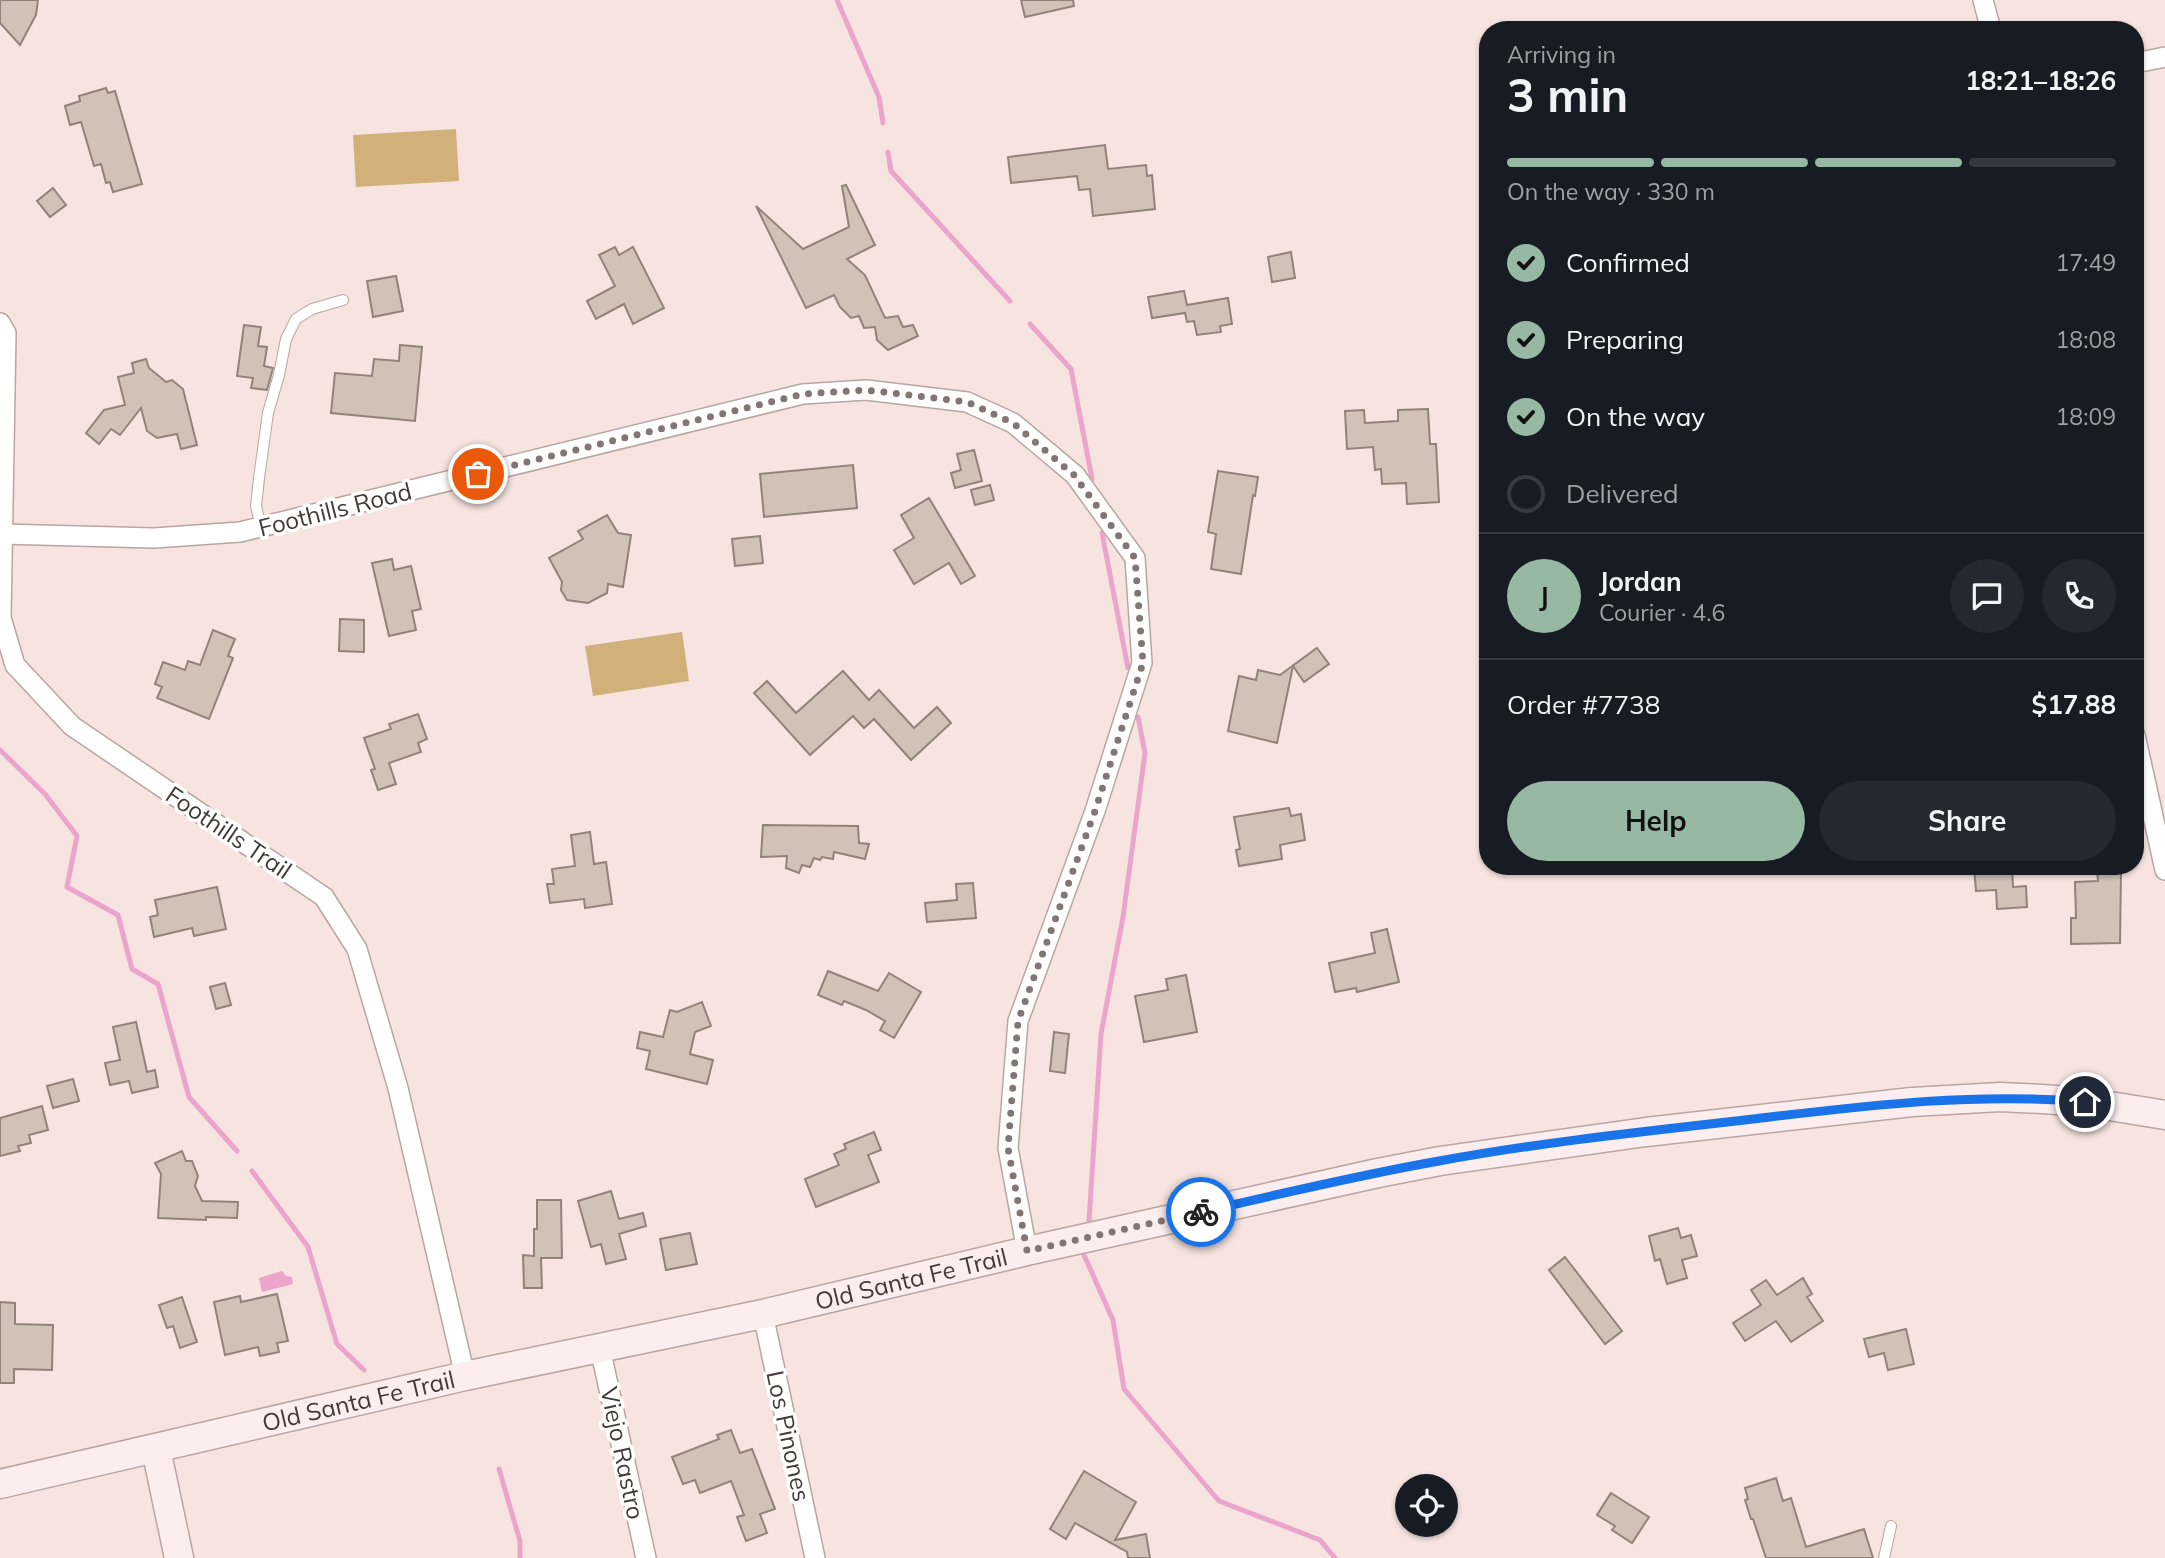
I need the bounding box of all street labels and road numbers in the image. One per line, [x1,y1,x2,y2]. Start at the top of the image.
street label: Foothills Road [255,475,415,543]
street label: Foothills Trail [160,779,298,885]
street label: Old Santa Fe Trail [812,1241,1010,1316]
street label: Old Santa Fe Trail [259,1364,458,1438]
street label: Los Pinones [761,1368,817,1504]
street label: Viejo Rastro [594,1384,652,1522]

